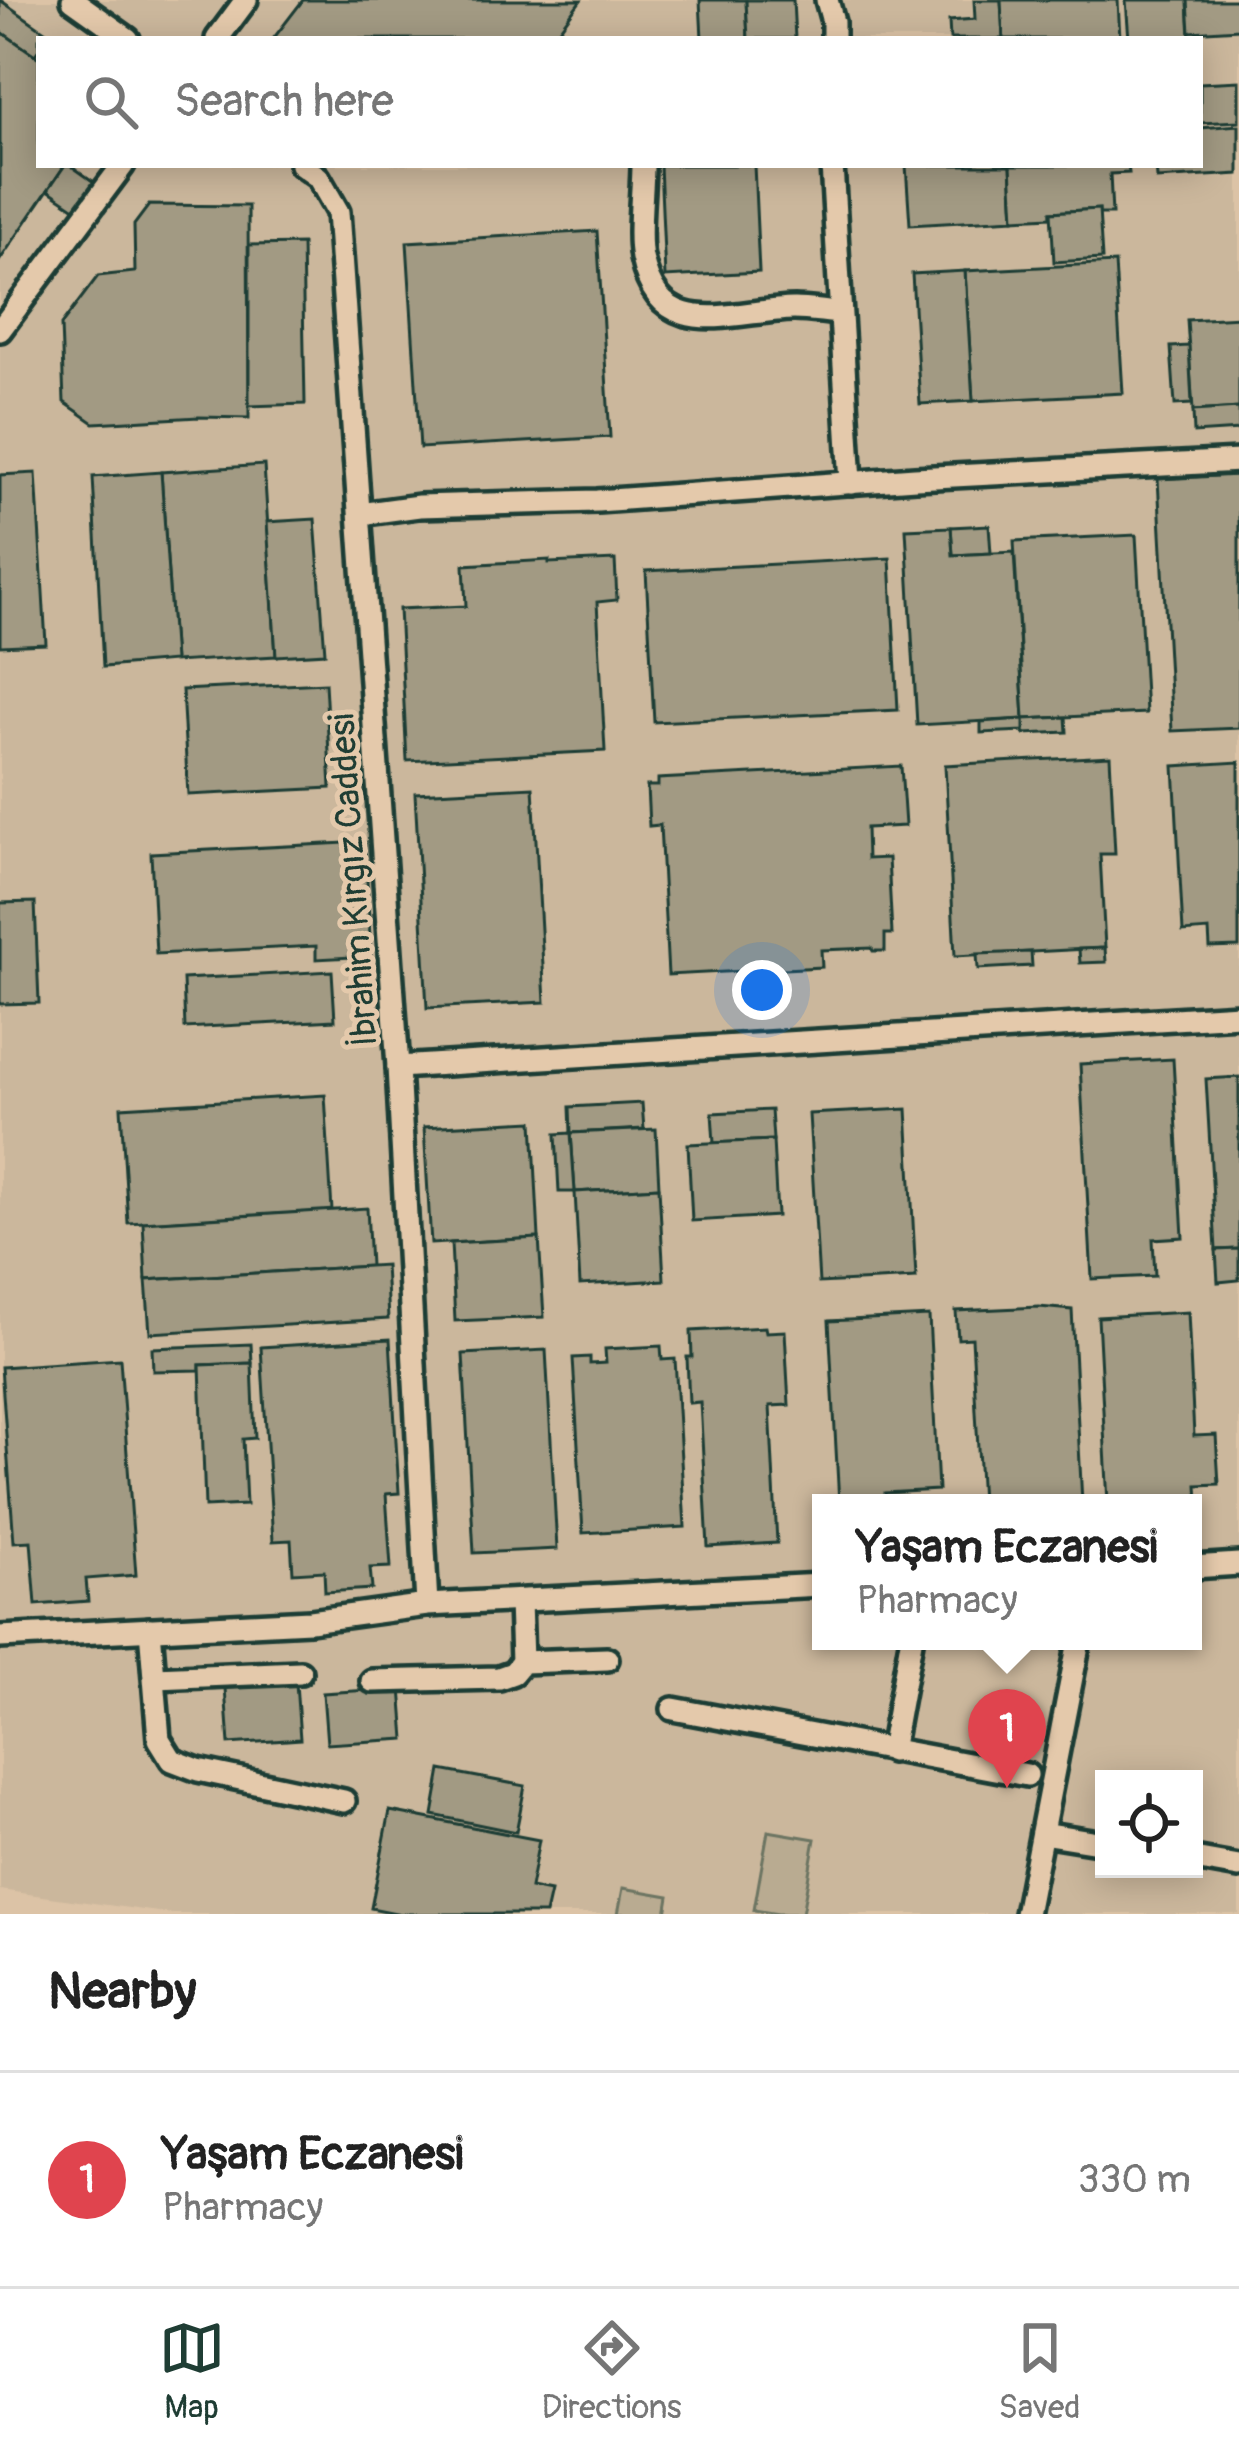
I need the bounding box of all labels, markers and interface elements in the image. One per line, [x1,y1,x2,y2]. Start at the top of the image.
search box [36,36,1203,168]
icon: search [78,69,144,135]
text: Search here [174,74,394,130]
street label: İbrahim Kırgız Caddesi [319,712,388,1048]
your location [732,960,792,1020]
popup [812,1494,1202,1650]
text: Yaşam Eczanesi [856,1520,1158,1576]
text: Pharmacy [856,1576,1018,1625]
pin: 1 [968,1689,1046,1788]
map controls [1095,1770,1203,1878]
button: locate [1095,1770,1203,1878]
text: Nearby [48,1960,196,2024]
text: Yaşam Eczanesi [162,2127,463,2183]
text: 1 [79,2155,95,2204]
text: 330 m [1078,2155,1191,2204]
text: Pharmacy [162,2183,323,2232]
tab: Map [159,2315,225,2428]
tab: Directions [542,2315,682,2428]
tab: Saved [999,2315,1080,2428]

